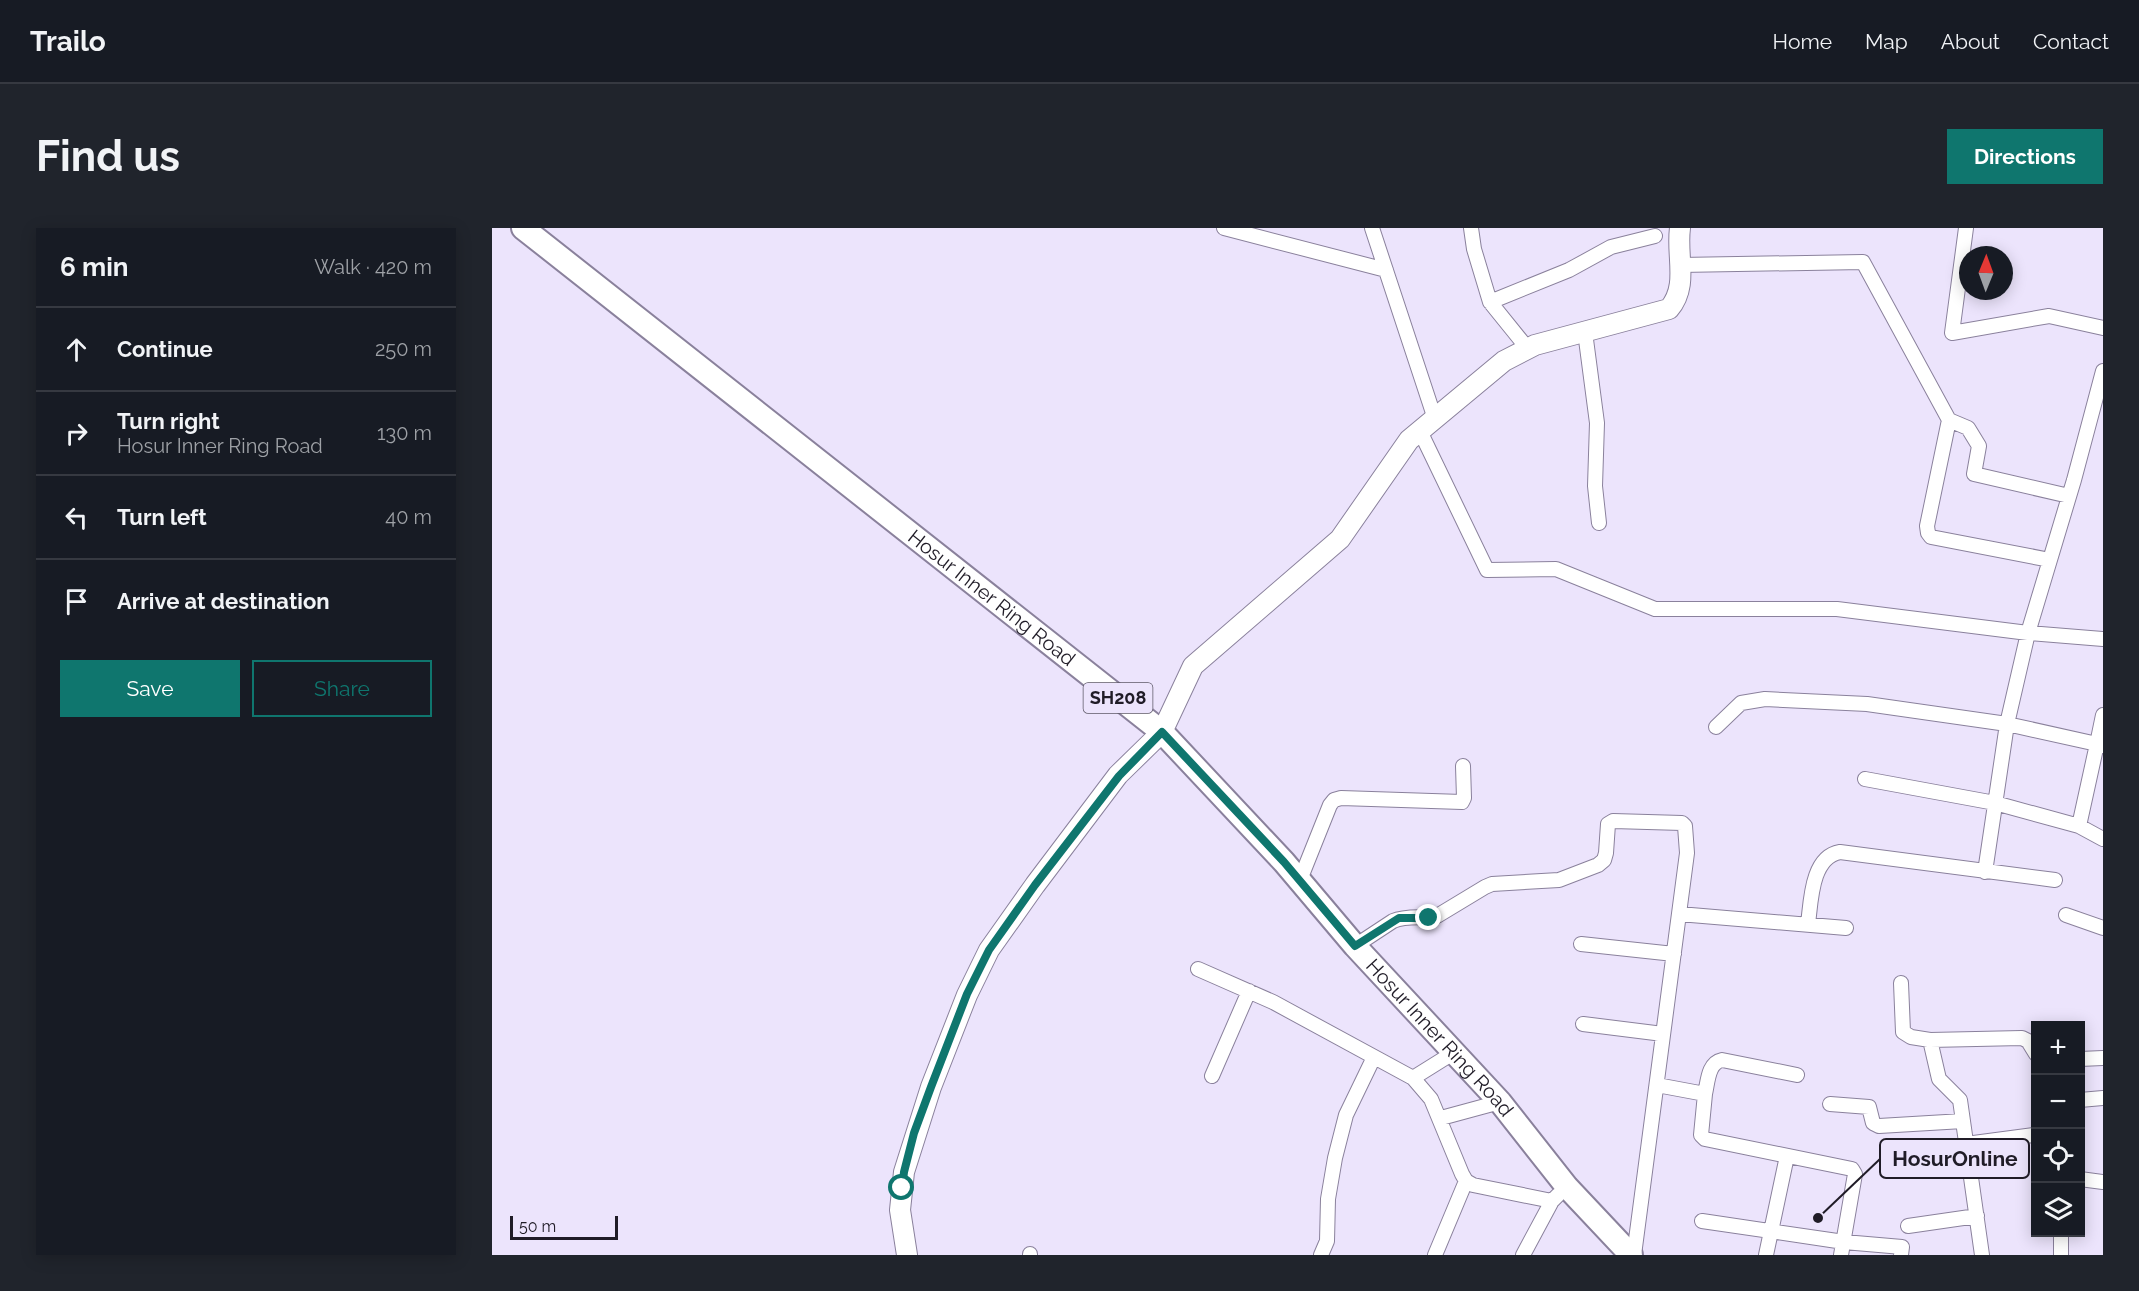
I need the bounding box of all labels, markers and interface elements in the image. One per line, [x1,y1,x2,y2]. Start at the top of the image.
text: Trailo [30,25,106,58]
text: Home [1773,29,1832,54]
text: Map [1865,29,1908,54]
text: About [1941,29,2000,54]
text: Contact [2033,29,2109,54]
button: Directions [1947,129,2103,184]
text: Find us [36,132,180,181]
north arrow [1959,246,2013,300]
text: 6 min [60,252,129,282]
text: Walk · 420 m [314,255,432,279]
icon: ahead [60,333,93,366]
text: Continue [117,336,213,362]
text: 250 m [375,337,432,361]
text: Turn right [117,408,220,434]
icon: right [60,417,93,450]
text: 130 m [377,421,432,445]
text: Hosur Inner Ring Road [117,434,323,458]
icon: left [60,501,93,534]
text: Turn left [117,504,207,530]
text: 40 m [385,505,432,529]
street label: Hosur Inner Ring Road [903,525,1080,671]
icon: arrive [60,585,93,618]
text: Arrive at destination [117,588,330,614]
button: Save [60,660,240,717]
button: Share [252,660,432,717]
road number: SH208 [1084,683,1152,713]
route end [1415,904,1441,930]
street label: Hosur Inner Ring Road [1361,954,1519,1121]
map controls [2031,1021,2085,1237]
button: + [2031,1021,2085,1075]
button: − [2031,1075,2085,1129]
button: locate [2031,1129,2085,1183]
callout: HosurOnline [1880,1139,2029,1178]
text: HosurOnline [1892,1146,2018,1171]
route start [888,1174,914,1200]
button: layers [2031,1183,2085,1237]
scale bar [510,1213,618,1240]
text: 50 m [519,1217,556,1236]

